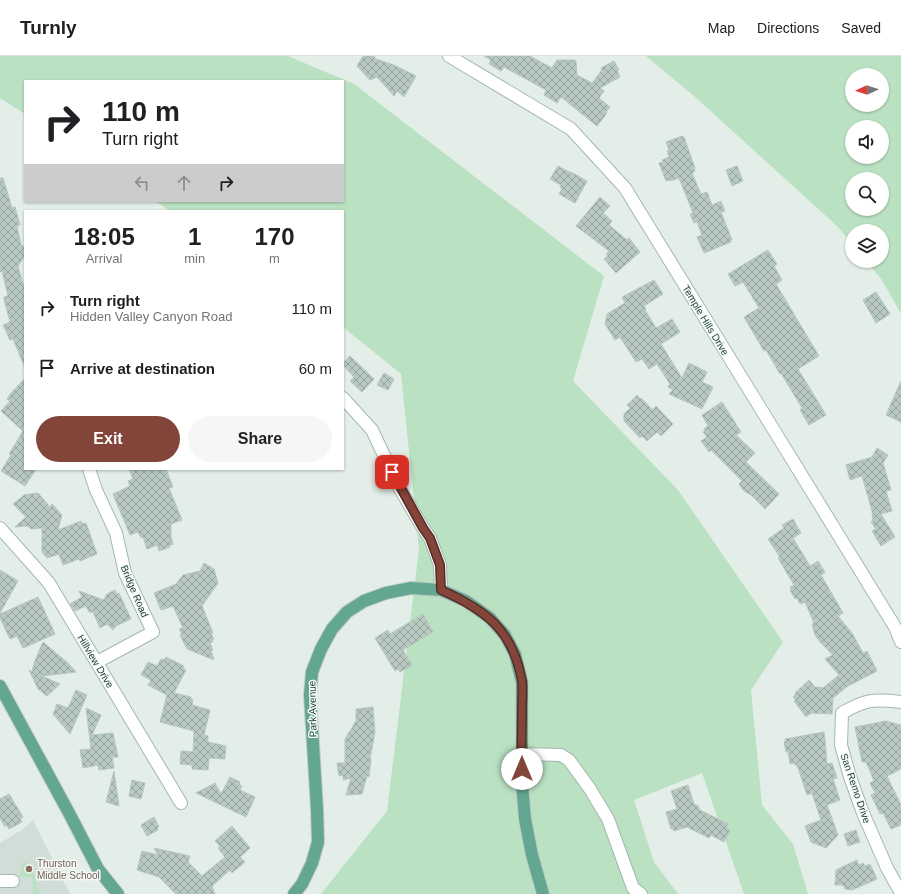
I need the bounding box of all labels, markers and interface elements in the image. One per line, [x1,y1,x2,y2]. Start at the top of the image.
text: Turnly [20,17,77,38]
text: Map [708,20,735,36]
text: Directions [757,20,819,36]
text: Saved [841,20,881,36]
north arrow [845,68,889,112]
map controls [845,68,889,268]
icon: right [36,96,88,148]
text: 110 m [102,96,180,127]
button: sound [845,120,889,164]
text: Turn right [102,129,178,149]
icon: left [131,172,153,194]
icon: ahead [173,172,195,194]
icon: right [215,172,237,194]
button: search [845,172,889,216]
text: 18:05 [73,223,135,250]
text: 1 [188,223,201,250]
text: 170 [255,223,295,250]
button: layers [845,224,889,268]
text: Arrival [86,251,123,266]
text: min [184,251,205,266]
text: m [269,251,280,266]
street label: Temple Hills Drive [680,283,731,358]
text: Turn right [70,292,140,309]
icon: right [36,297,58,319]
text: 110 m [291,300,332,317]
text: Hidden Valley Canyon Road [70,309,232,324]
icon: arrive [36,357,58,379]
text: Arrive at destination [70,360,215,377]
text: 60 m [299,360,332,377]
button: Exit [36,416,180,462]
button: Share [188,416,332,462]
pin [375,455,409,489]
icon: arrive [381,461,403,483]
street label: Bridge Road [119,563,150,619]
street label: Hillview Drive [75,633,116,690]
street label: Park Avenue [306,680,318,737]
position arrow [501,748,543,790]
street label: San Remo Drive [838,752,873,825]
place label: Thurston Middle School [37,858,100,881]
marker: Thurston Middle School [24,864,34,874]

